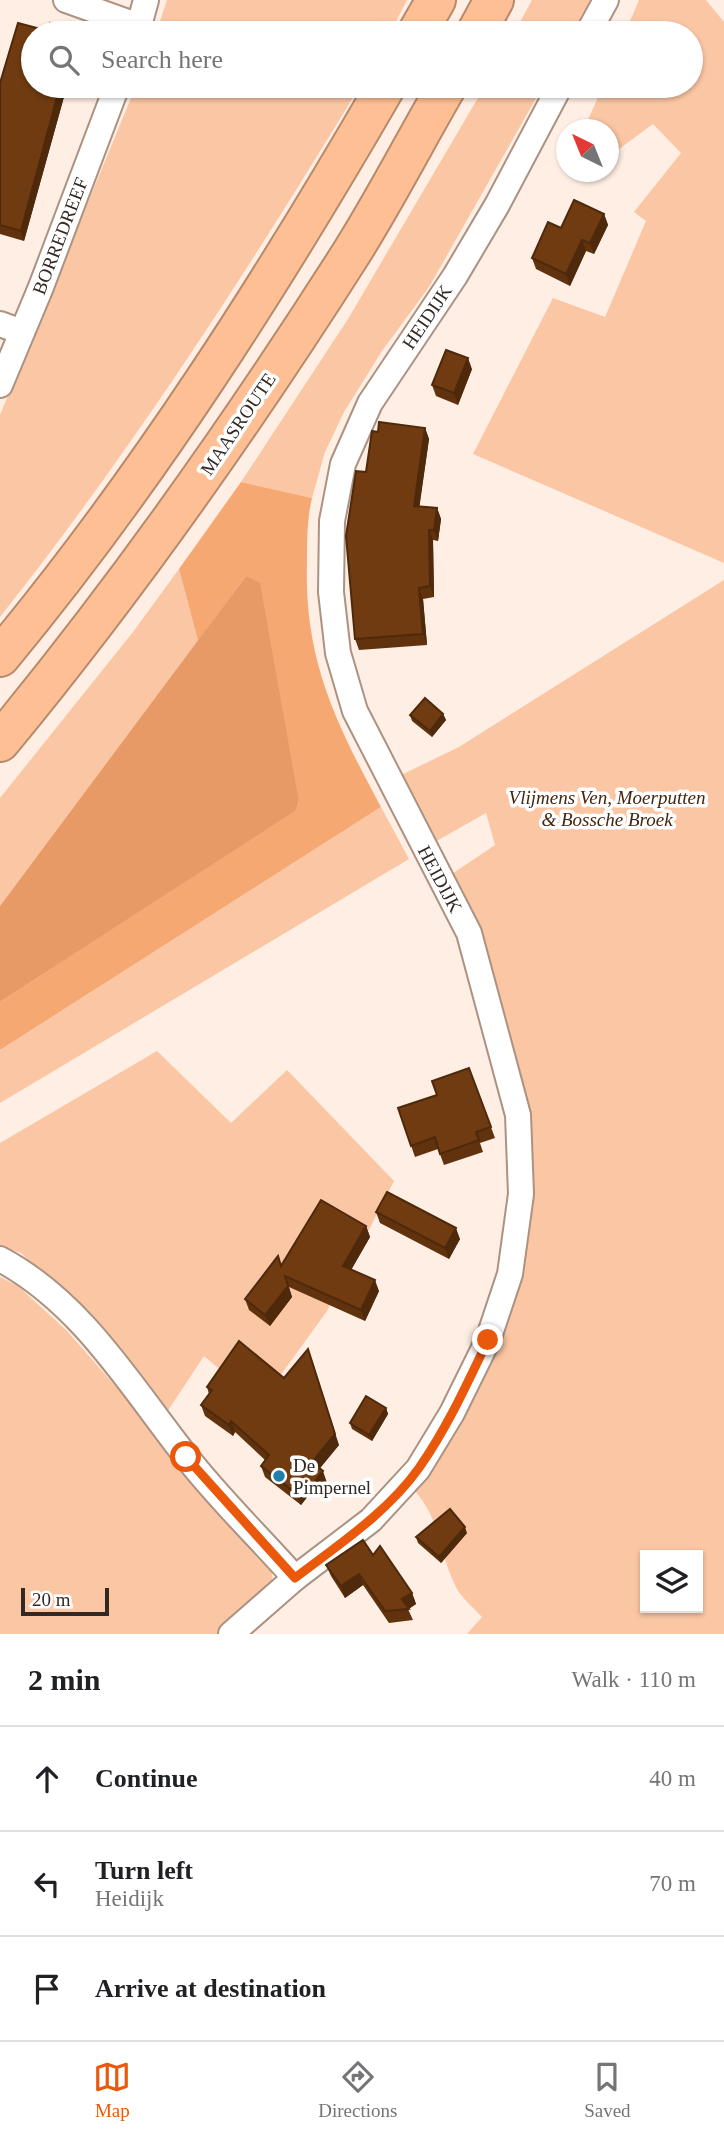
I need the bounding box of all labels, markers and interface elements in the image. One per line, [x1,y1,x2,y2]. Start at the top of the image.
search box [21,21,703,98]
icon: search [45,41,83,79]
text: Search here [101,45,223,74]
north arrow [556,119,619,182]
street label: BORREDREEF [28,175,92,297]
street label: HEIDIJK [398,281,456,353]
street label: MAASROUTE [196,369,280,479]
park label: Vlijmens Ven, Moerputten & Bossche Broek [509,787,705,830]
street label: HEIDIJK [414,842,466,916]
route end [472,1324,503,1355]
route start [170,1441,201,1472]
place label: De Pimpernel [293,1455,371,1498]
marker: De Pimpernel [271,1468,287,1484]
map controls [640,1550,703,1613]
button: layers [640,1550,703,1613]
scale bar [21,1585,108,1617]
text: 20 m [32,1589,71,1610]
text: 2 min [28,1663,101,1696]
text: Walk · 110 m [572,1667,696,1692]
icon: ahead [28,1760,66,1798]
text: Continue [95,1764,198,1793]
text: 40 m [649,1766,696,1791]
text: Turn left [95,1856,193,1885]
icon: left [28,1865,66,1903]
text: 70 m [649,1871,696,1896]
text: Heidijk [95,1886,164,1911]
icon: arrive [28,1970,66,2008]
text: Arrive at destination [95,1974,326,2003]
tab: Map [93,2058,131,2122]
tab: Directions [318,2058,397,2122]
tab: Saved [584,2058,631,2122]

